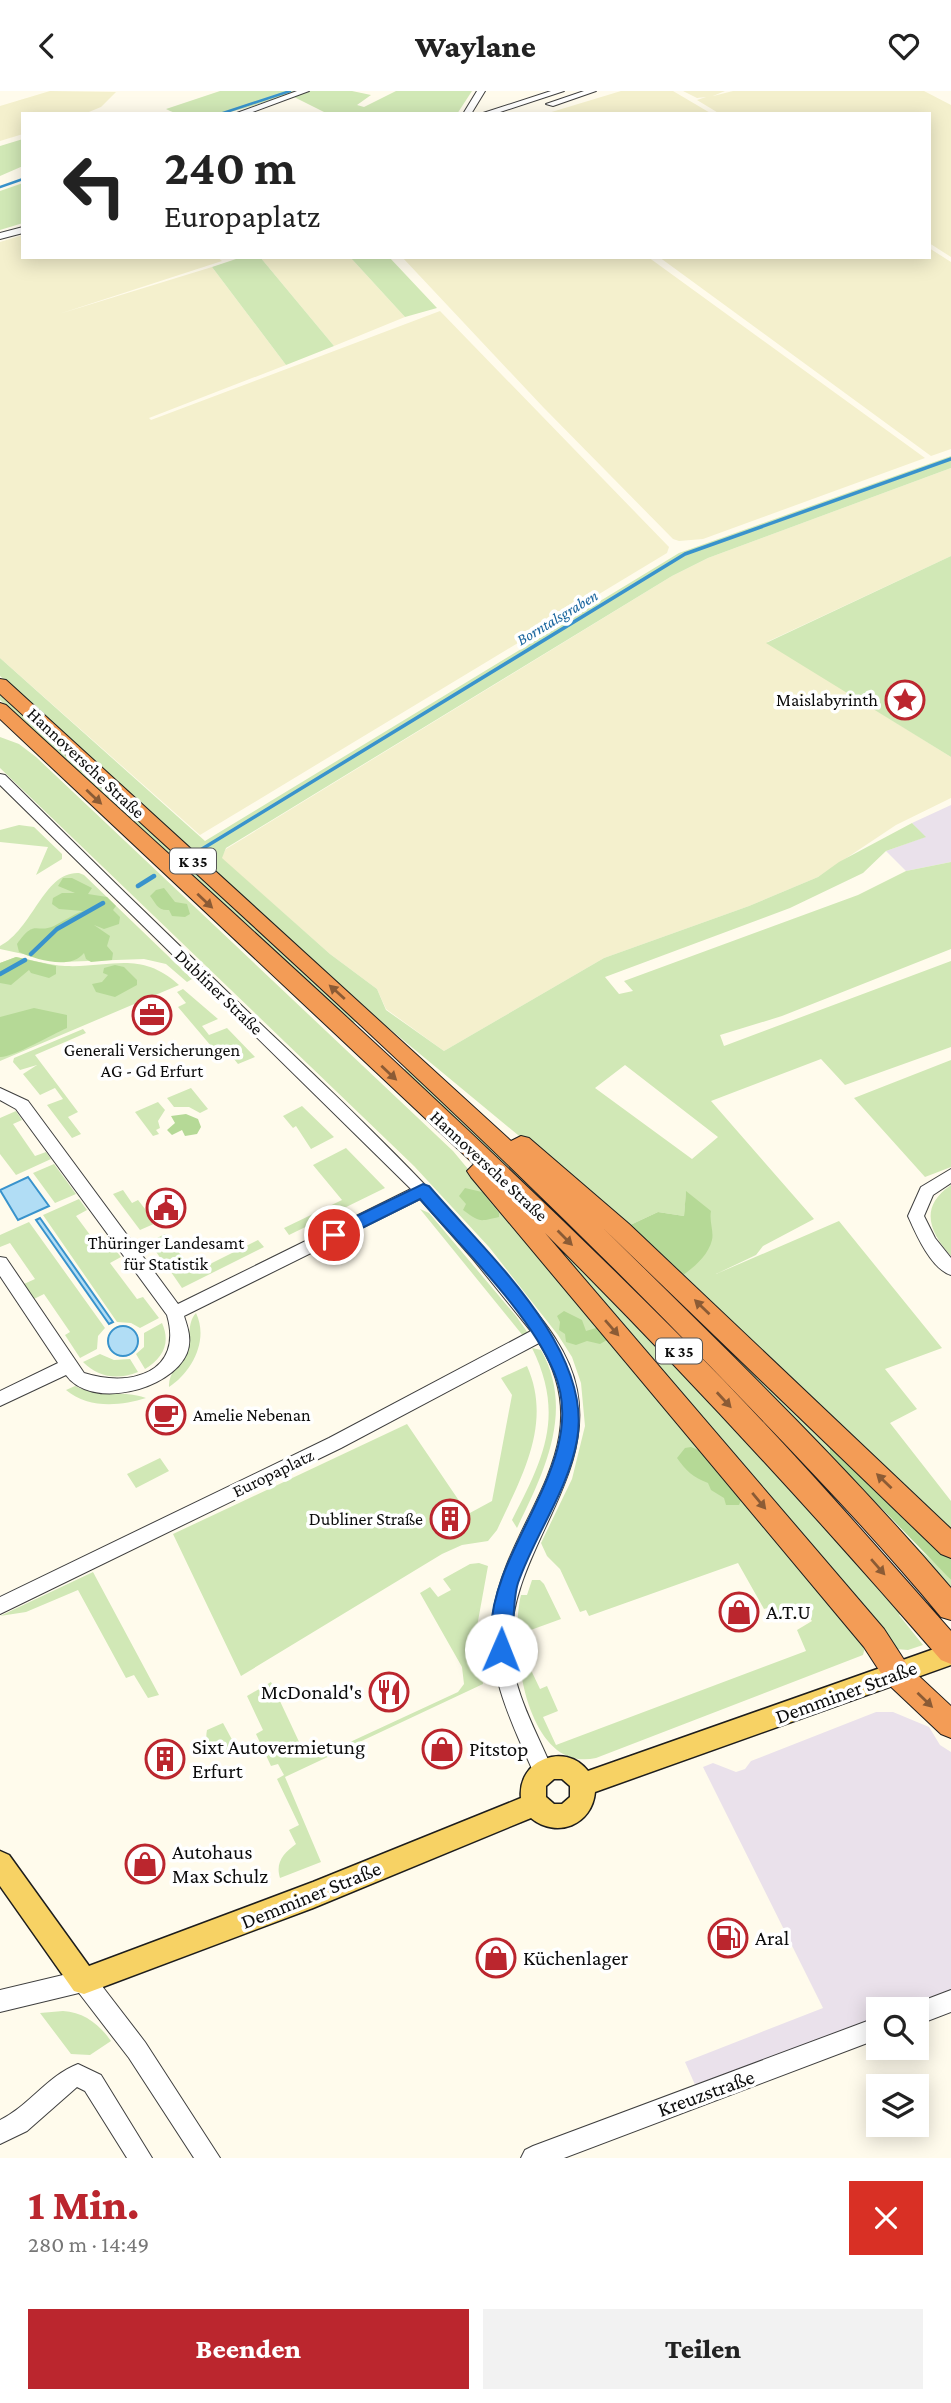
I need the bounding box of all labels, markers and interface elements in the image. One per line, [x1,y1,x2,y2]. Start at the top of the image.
icon: back [28,27,66,65]
icon: heart [885,27,923,65]
text: Waylane [415,28,536,64]
icon: left [49,140,140,231]
text: 240 m [164,140,296,195]
text: Europaplatz [164,198,320,234]
water label: Borntalsgraben [514,587,601,649]
place icon: Maislabyrinth [884,679,926,721]
place label: Maislabyrinth [776,690,878,710]
street label: Hannoversche Straße [23,704,149,822]
one-way arrow [85,789,102,805]
road number: K 35 [170,849,216,873]
one-way arrow [196,892,213,908]
street label: Dubliner Straße [171,945,267,1039]
one-way arrow [329,984,346,1000]
office icon: Generali Versicherungen AG - Gd Erfurt [131,994,173,1036]
place label: Generali Versicherungen AG - Gd Erfurt [64,1040,240,1081]
one-way arrow [380,1065,398,1081]
street label: Hannoversche Straße [426,1107,552,1225]
public building icon: Thüringer Landesamt für Statistik [145,1187,187,1229]
pin [304,1205,364,1265]
icon: arrive [315,1216,353,1254]
one-way arrow [556,1229,573,1246]
place label: Thüringer Landesamt für Statistik [88,1233,245,1274]
one-way arrow [693,1299,711,1315]
one-way arrow [604,1319,620,1337]
road number: K 35 [656,1339,702,1363]
one-way arrow [716,1391,732,1408]
cafe icon: Amelie Nebenan [145,1394,187,1436]
place label: Amelie Nebenan [193,1405,311,1425]
street label: Europaplatz [229,1445,317,1501]
one-way arrow [876,1473,893,1490]
one-way arrow [751,1493,766,1510]
building icon: Dubliner Straße [429,1498,471,1540]
place label: Dubliner Straße [309,1509,423,1529]
one-way arrow [870,1558,886,1576]
shop icon: A.T.U [718,1591,760,1633]
place label: A.T.U [766,1600,811,1624]
position arrow [464,1613,538,1687]
street label: Demminer Straße [772,1655,920,1729]
restaurant icon: McDonald's [368,1671,410,1713]
place label: McDonald's [261,1680,362,1704]
one-way arrow [916,1691,933,1708]
shop icon: Pitstop [421,1728,463,1770]
place label: Sixt Autovermietung Erfurt [192,1735,365,1783]
place label: Pitstop [469,1737,528,1761]
building icon: Sixt Autovermietung Erfurt [144,1738,186,1780]
place label: Autohaus Max Schulz [172,1840,268,1888]
shop icon: Autohaus Max Schulz [124,1843,166,1885]
street label: Demminer Straße [237,1856,385,1934]
fuel station icon: Aral [707,1917,749,1959]
place label: Aral [755,1926,789,1950]
shop icon: Küchenlager [475,1937,517,1979]
place label: Küchenlager [523,1946,629,1970]
map controls [866,1997,929,2137]
button: search [866,1997,929,2060]
street label: Kreuzstraße [654,2064,758,2122]
button: layers [866,2074,929,2137]
text: 1 Min. [28,2181,140,2228]
button: close [849,2181,923,2255]
text: 280 m · 14:49 [28,2231,149,2257]
button: Beenden [28,2309,469,2389]
button: Teilen [483,2309,923,2389]

